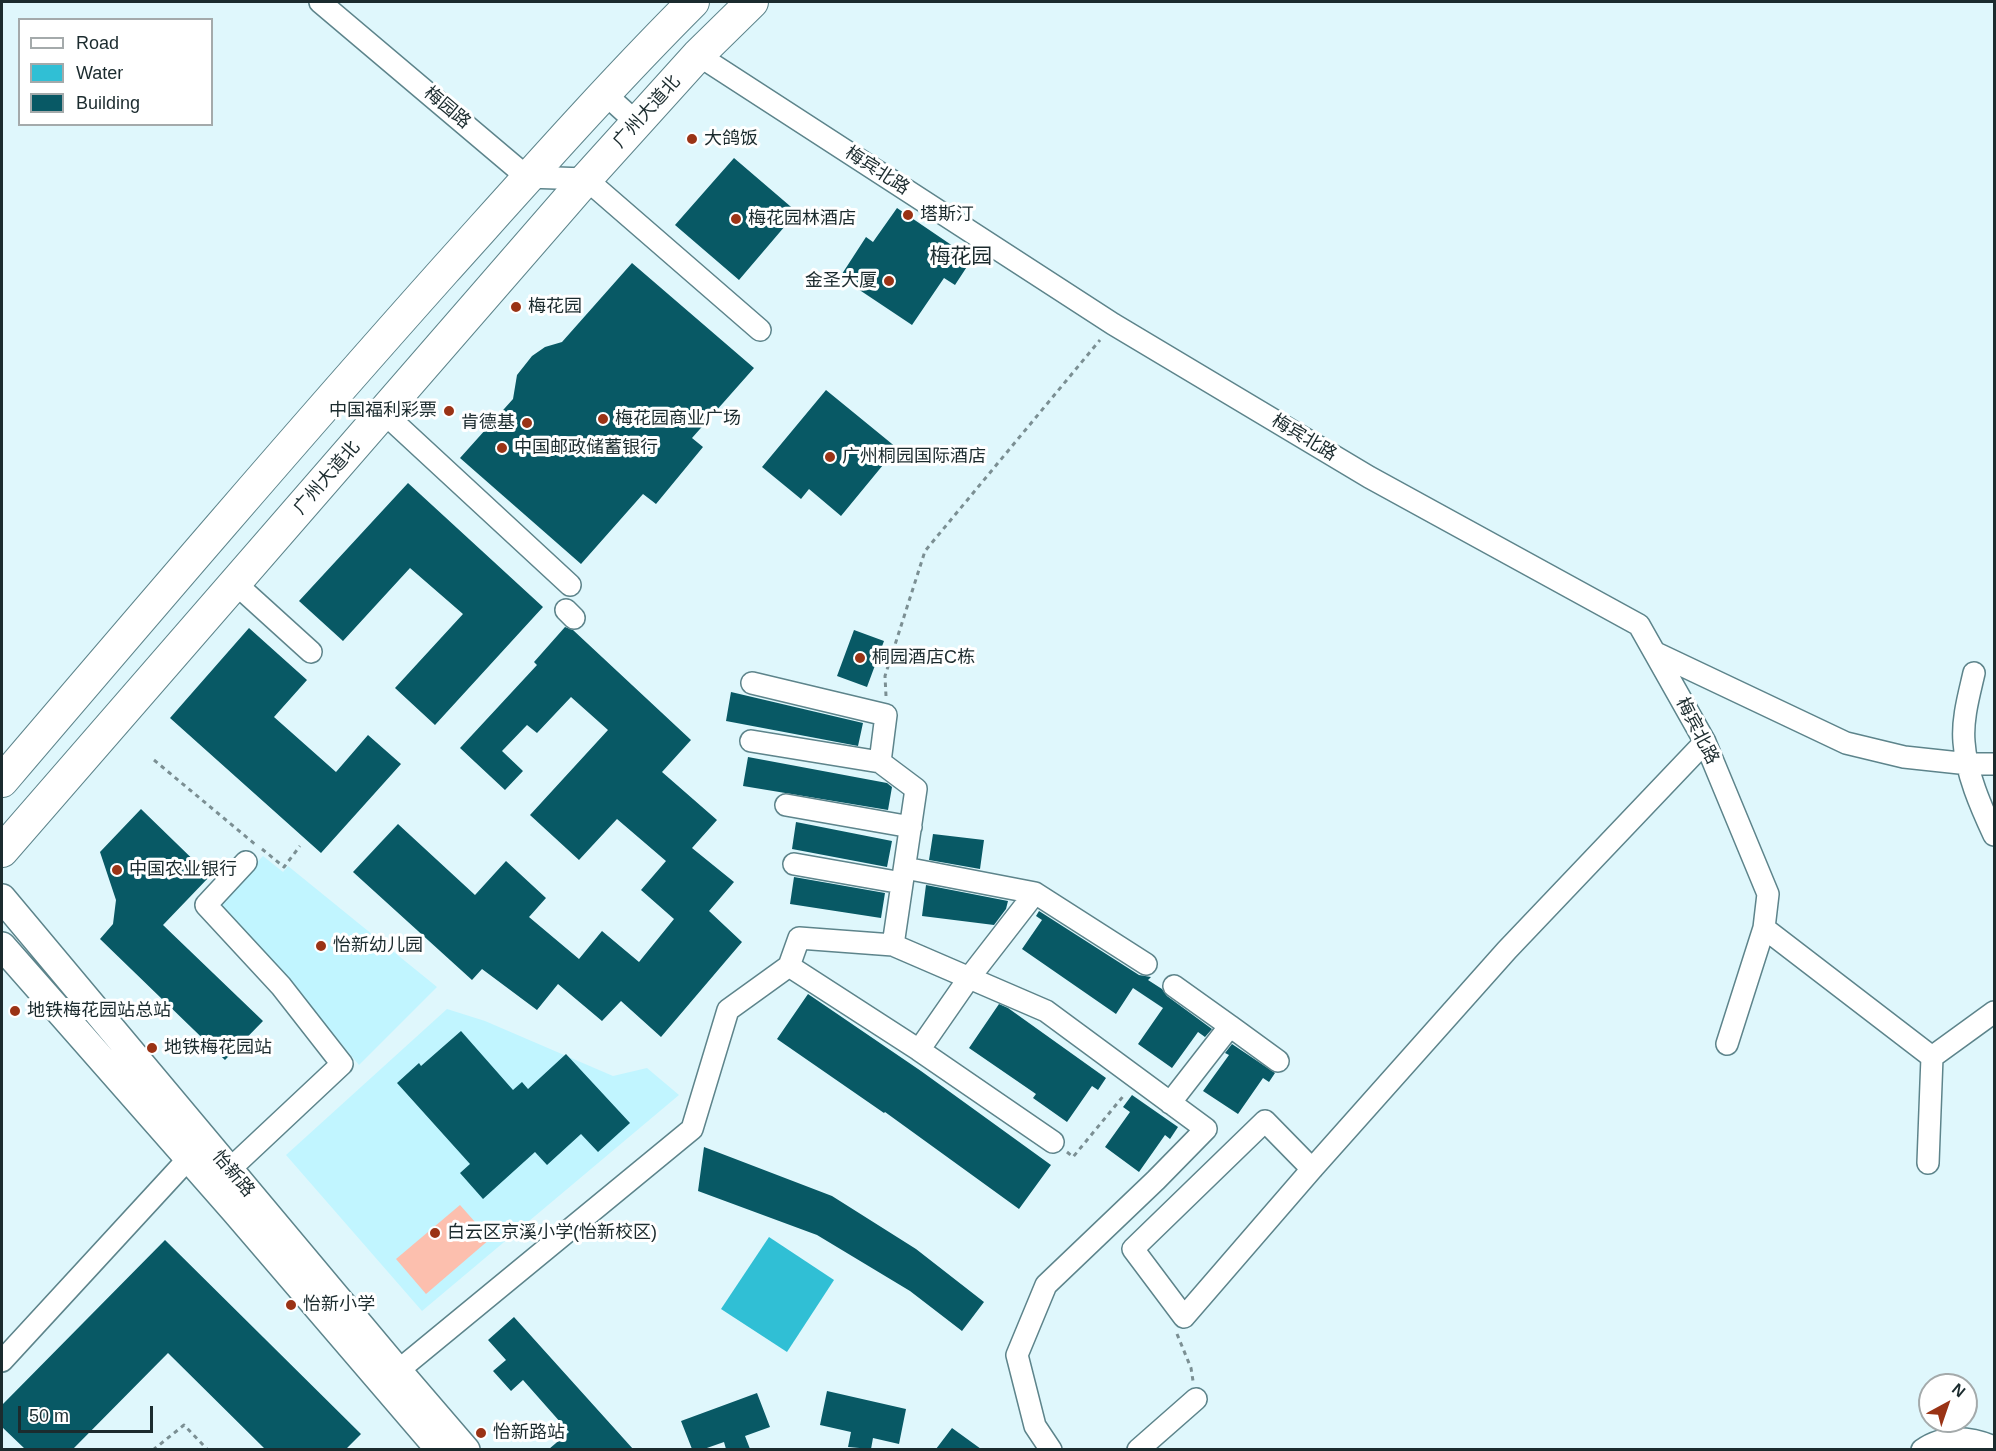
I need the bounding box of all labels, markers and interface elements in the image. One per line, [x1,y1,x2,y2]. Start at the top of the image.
legend [18,18,213,126]
text: Road [76,33,119,53]
text: Water [76,63,123,83]
street label: 广州大道北 [609,71,685,153]
street label: 梅园路 [419,82,475,134]
text: Building [76,93,140,113]
place label: 大鸽饭 [704,128,758,150]
marker: 大鸽饭 [685,132,699,146]
street label: 梅宾北路 [841,142,913,200]
place label: 塔斯汀 [920,204,974,226]
place label: 梅花园林酒店 [748,208,856,230]
marker: 塔斯汀 [901,208,915,222]
marker: 梅花园林酒店 [729,212,743,226]
district label: 梅花园 [930,244,992,270]
place label: 金圣大厦 [805,270,877,292]
marker: 金圣大厦 [882,274,896,288]
place label: 梅花园 [528,296,582,318]
marker: 梅花园 [509,300,523,314]
place label: 中国福利彩票 [329,400,437,422]
marker: 中国福利彩票 [442,404,456,418]
place label: 梅花园商业广场 [615,408,741,430]
street label: 梅宾北路 [1268,410,1340,466]
place label: 肯德基 [461,412,515,434]
marker: 梅花园商业广场 [596,412,610,426]
marker: 肯德基 [520,416,534,430]
street label: 广州大道北 [289,437,365,519]
place label: 中国邮政储蓄银行 [514,437,658,459]
marker: 中国邮政储蓄银行 [495,441,509,455]
place label: 广州桐园国际酒店 [842,446,986,468]
marker: 广州桐园国际酒店 [823,450,837,464]
place label: 桐园酒店C栋 [872,647,975,669]
marker: 桐园酒店C栋 [853,651,867,665]
street label: 梅宾北路 [1671,694,1723,768]
place label: 中国农业银行 [129,859,237,881]
marker: 中国农业银行 [110,863,124,877]
place label: 怡新幼儿园 [333,935,423,957]
marker: 怡新幼儿园 [314,939,328,953]
place label: 地铁梅花园站总站 [27,1000,171,1022]
marker: 地铁梅花园站总站 [8,1004,22,1018]
place label: 地铁梅花园站 [164,1037,272,1059]
marker: 地铁梅花园站 [145,1041,159,1055]
street label: 怡新路 [207,1146,259,1202]
place label: 白云区京溪小学(怡新校区) [447,1222,657,1244]
marker: 白云区京溪小学(怡新校区) [428,1226,442,1240]
place label: 怡新小学 [303,1294,375,1316]
marker: 怡新小学 [284,1298,298,1312]
north arrow [1918,1373,1978,1433]
text: N [1949,1380,1968,1401]
scale bar [21,1394,156,1432]
text: 50 m [29,1406,69,1426]
place label: 怡新路站 [493,1422,565,1444]
marker: 怡新路站 [474,1426,488,1440]

